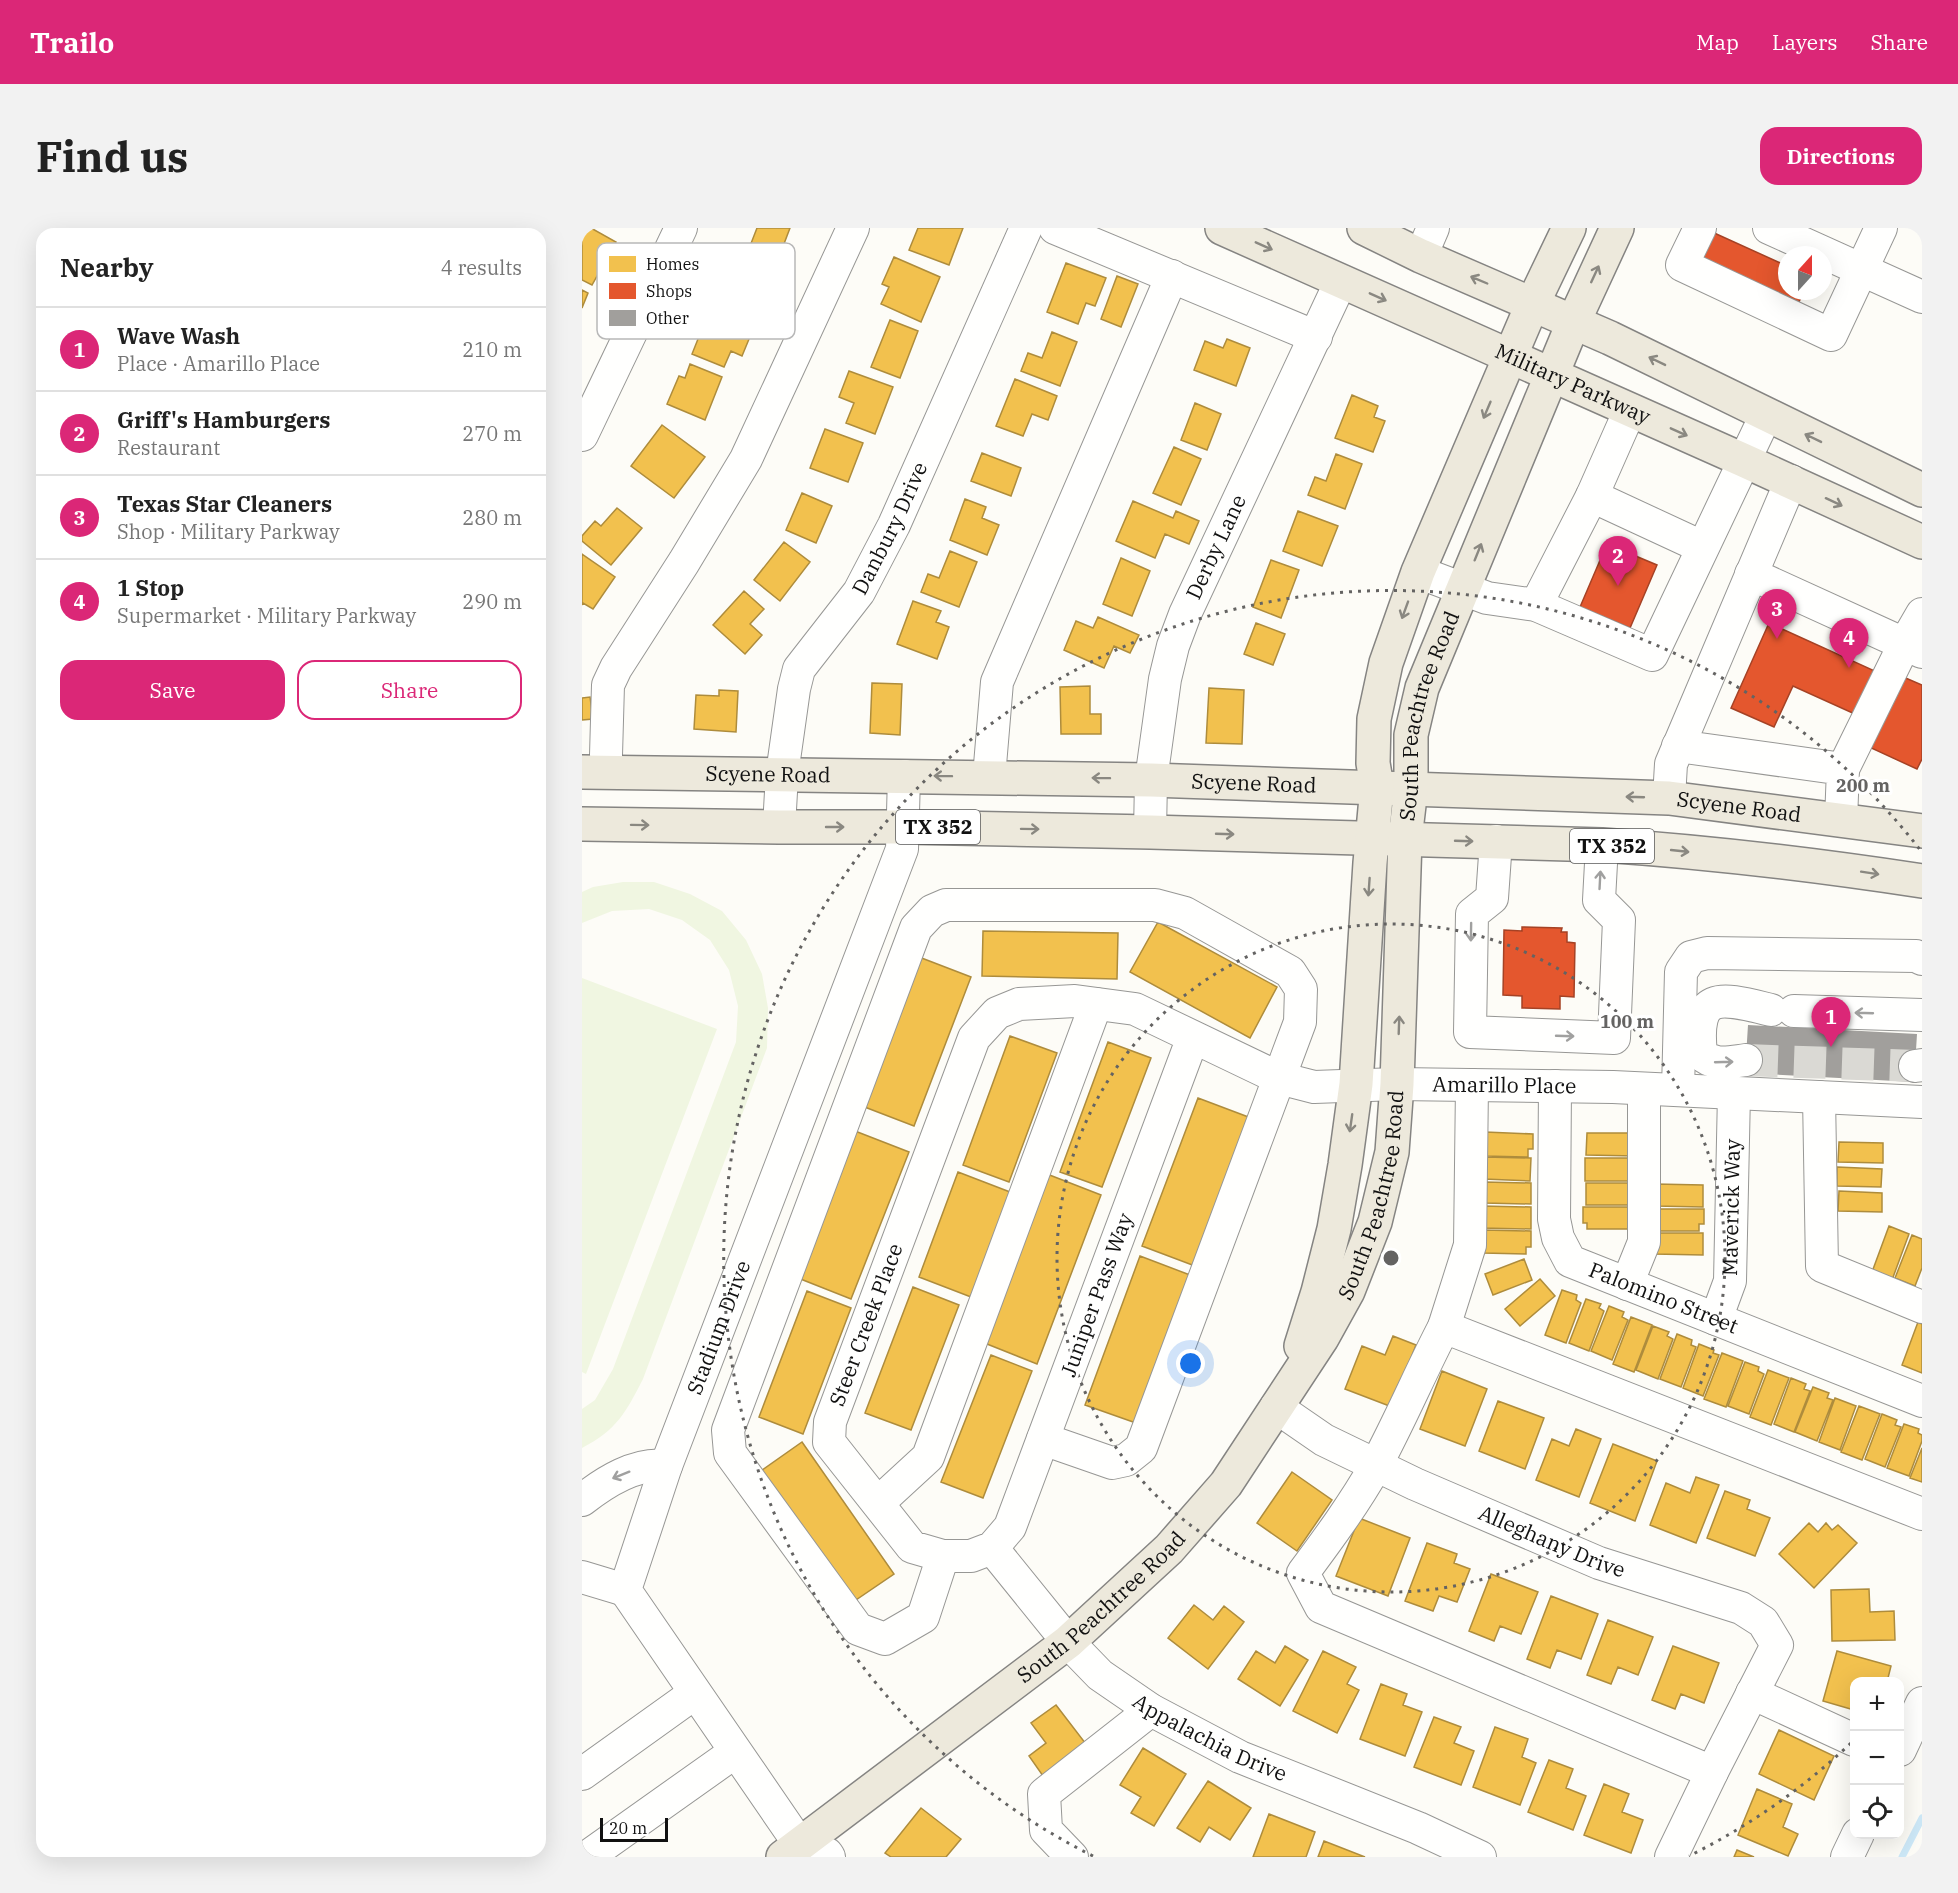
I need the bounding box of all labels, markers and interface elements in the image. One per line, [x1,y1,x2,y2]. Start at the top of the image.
text: Trailo [30,24,114,61]
text: Map [1696,28,1739,56]
text: Layers [1772,28,1838,56]
text: Share [1871,28,1928,56]
button: Directions [1760,127,1922,185]
text: Find us [36,129,188,184]
one-way arrow [1254,241,1272,252]
legend [597,243,795,339]
north arrow [1778,246,1832,300]
text: Nearby [60,250,154,284]
text: 4 results [441,254,522,281]
text: Homes [646,254,699,274]
one-way arrow [1590,266,1601,284]
one-way arrow [1470,274,1488,285]
text: Shops [646,281,692,301]
one-way arrow [1368,292,1386,304]
text: Other [646,308,689,328]
text: Wave Wash [117,321,240,350]
text: 1 [74,336,86,363]
text: 210 m [462,336,522,363]
street label: Military Parkway [1491,336,1656,430]
text: Place · Amarillo Place [117,350,320,377]
one-way arrow [1649,355,1667,367]
one-way arrow [1481,401,1492,419]
text: Griff's Hamburgers [117,405,330,434]
text: 2 [74,420,86,447]
text: 270 m [462,420,522,447]
one-way arrow [1670,426,1688,438]
one-way arrow [1804,431,1822,443]
text: Restaurant [117,434,220,461]
street label: Danbury Drive [845,457,933,599]
text: Texas Star Cleaners [117,489,332,518]
street label: Derby Lane [1179,490,1252,604]
one-way arrow [1825,496,1843,508]
text: 3 [74,504,86,531]
text: 280 m [462,504,522,531]
text: Shop · Military Parkway [117,518,340,545]
pin: 2 [1598,536,1638,586]
one-way arrow [1473,544,1484,562]
text: 1 Stop [117,573,184,602]
text: 4 [74,588,86,615]
text: 290 m [462,588,522,615]
pin: 3 [1758,590,1796,639]
one-way arrow [1398,600,1409,618]
text: Supermarket · Military Parkway [117,602,416,629]
street label: South Peachtree Road [1392,606,1465,823]
pin: 4 [1830,618,1868,668]
button: Save [60,660,285,720]
button: Share [297,660,522,720]
street label: Scyene Road [705,759,831,788]
street label: Scyene Road [1191,766,1317,799]
one-way arrow [933,770,953,782]
one-way arrow [1091,773,1111,784]
text: 200 m [1836,774,1891,797]
street label: Scyene Road [1675,784,1803,828]
one-way arrow [1625,791,1645,802]
road number: TX 352 [896,810,980,844]
one-way arrow [630,819,650,831]
one-way arrow [825,821,845,833]
one-way arrow [1020,823,1040,835]
one-way arrow [1215,828,1235,840]
road number: TX 352 [1570,829,1654,863]
one-way arrow [1453,835,1473,846]
one-way arrow [1669,846,1689,857]
one-way arrow [1860,868,1880,879]
one-way arrow [1595,871,1606,891]
one-way arrow [1363,876,1374,896]
one-way arrow [1465,921,1477,941]
pin: 1 [1812,998,1850,1047]
one-way arrow [1854,1007,1874,1019]
text: 100 m [1600,1010,1655,1033]
one-way arrow [1393,1016,1405,1036]
one-way arrow [1554,1030,1574,1042]
one-way arrow [1714,1056,1734,1067]
street label: Amarillo Place [1432,1069,1577,1099]
street label: South Peachtree Road [1331,1089,1410,1305]
one-way arrow [1345,1113,1356,1133]
street label: Maverick Way [1715,1138,1746,1276]
street label: Juniper Pass Way [1053,1208,1139,1380]
street label: Steer Creek Place [822,1239,909,1410]
centre of rings [1381,1248,1401,1268]
street label: Palomino Street [1585,1255,1743,1340]
street label: Stadium Drive [680,1256,756,1398]
your location [1176,1349,1205,1378]
one-way arrow [613,1470,631,1481]
street label: Alleghany Drive [1475,1498,1629,1583]
street label: South Peachtree Road [1011,1525,1191,1689]
map controls [1850,1677,1904,1839]
button: + [1850,1677,1904,1731]
street label: Appalachia Drive [1128,1687,1291,1787]
button: − [1850,1731,1904,1785]
button: locate [1850,1785,1904,1839]
scale bar [600,1815,668,1842]
text: 20 m [609,1818,647,1838]

